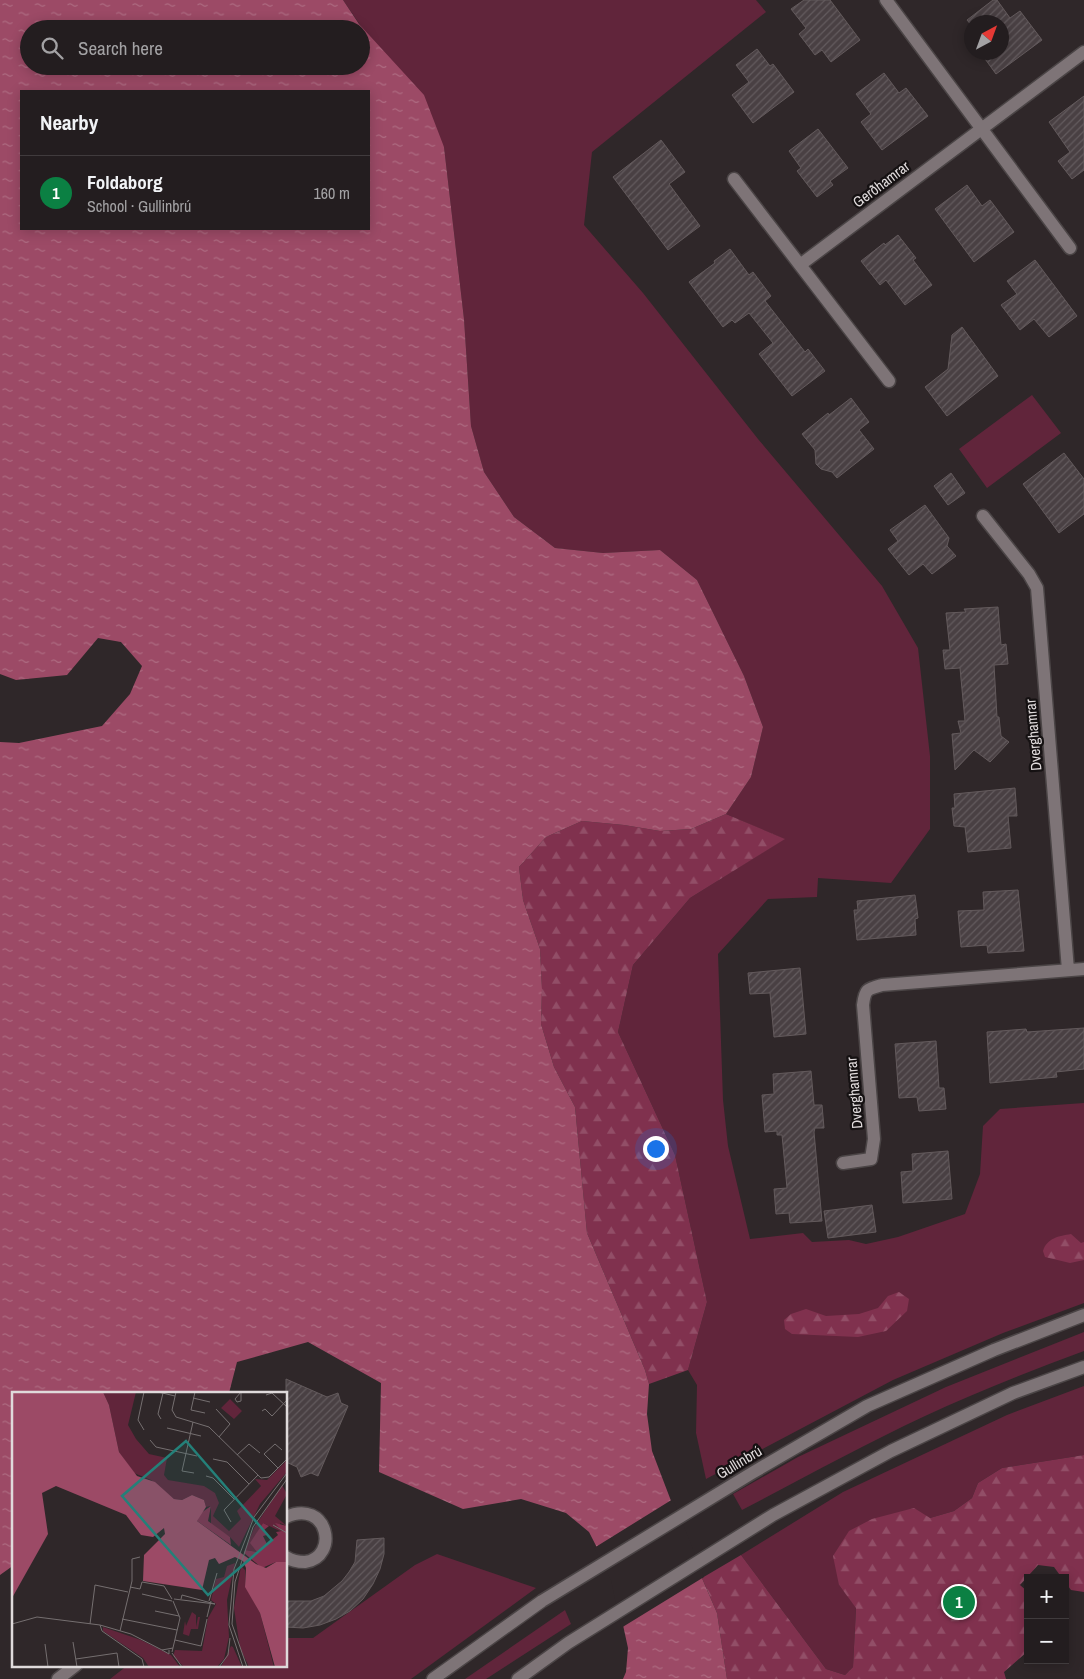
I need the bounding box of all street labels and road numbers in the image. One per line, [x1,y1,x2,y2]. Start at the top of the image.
street label: Gerðhamrar [848,156,914,212]
street label: Dverghamrar [1019,698,1047,772]
street label: Dverghamrar [840,1056,868,1130]
street label: Gullinbrú [712,1440,766,1484]

